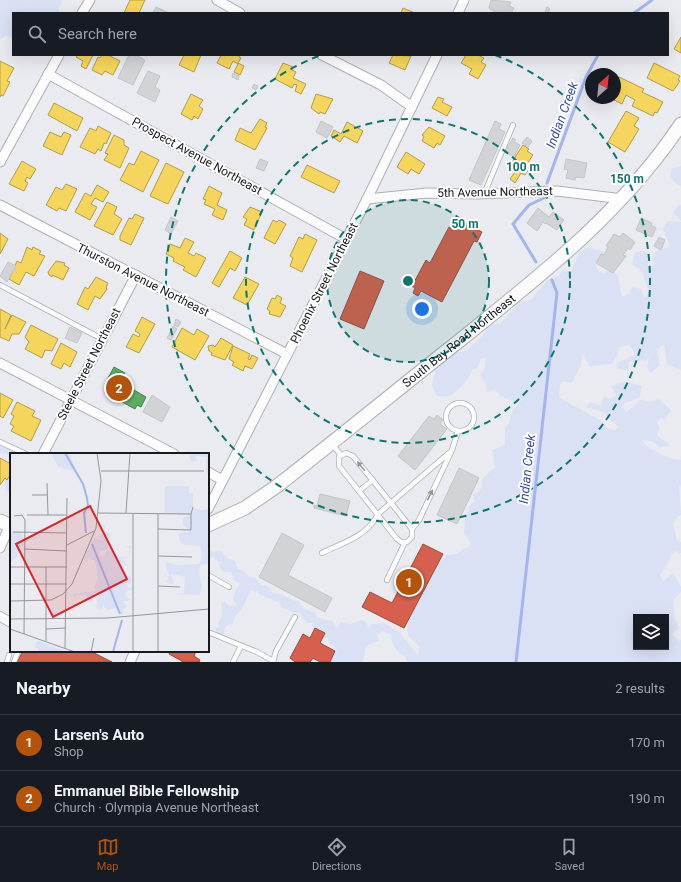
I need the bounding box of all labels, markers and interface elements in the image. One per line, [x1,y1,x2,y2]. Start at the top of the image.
search box [12,12,669,56]
icon: search [26,23,48,45]
text: Search here [58,25,137,43]
north arrow [585,68,621,104]
water label: Indian Creek [543,79,581,150]
street label: Prospect Avenue Northeast [130,114,264,198]
text: 100 m [506,160,540,174]
text: 150 m [610,172,644,186]
street label: 5th Avenue Northeast [437,184,553,200]
text: 50 m [451,217,479,231]
street label: Phoenix Street Northeast [287,220,361,346]
street label: Thurston Avenue Northeast [75,241,211,320]
centre of rings [401,274,415,288]
street label: South Bay Road Northeast [400,292,518,390]
your location [412,299,432,319]
street label: Steele Street Northeast [55,306,123,422]
pin: 2 [106,373,132,403]
water label: Indian Creek [516,433,538,504]
inset map [10,453,209,652]
one-way arrow [357,460,365,471]
one-way arrow [427,489,433,501]
pin: 1 [396,567,422,597]
map controls [633,614,669,650]
button: layers [633,614,669,650]
text: Nearby [16,678,71,698]
text: 2 results [615,681,665,696]
text: Larsen's Auto [54,726,144,744]
text: 1 [25,735,33,750]
text: 170 m [628,735,665,750]
text: Shop [54,744,84,759]
text: Emmanuel Bible Fellowship [54,782,239,800]
text: 2 [25,791,33,806]
text: 190 m [628,791,665,806]
text: Church · Olympia Avenue Northeast [54,800,259,815]
tab: Map [97,836,119,873]
tab: Directions [312,836,361,873]
tab: Saved [555,836,584,873]

